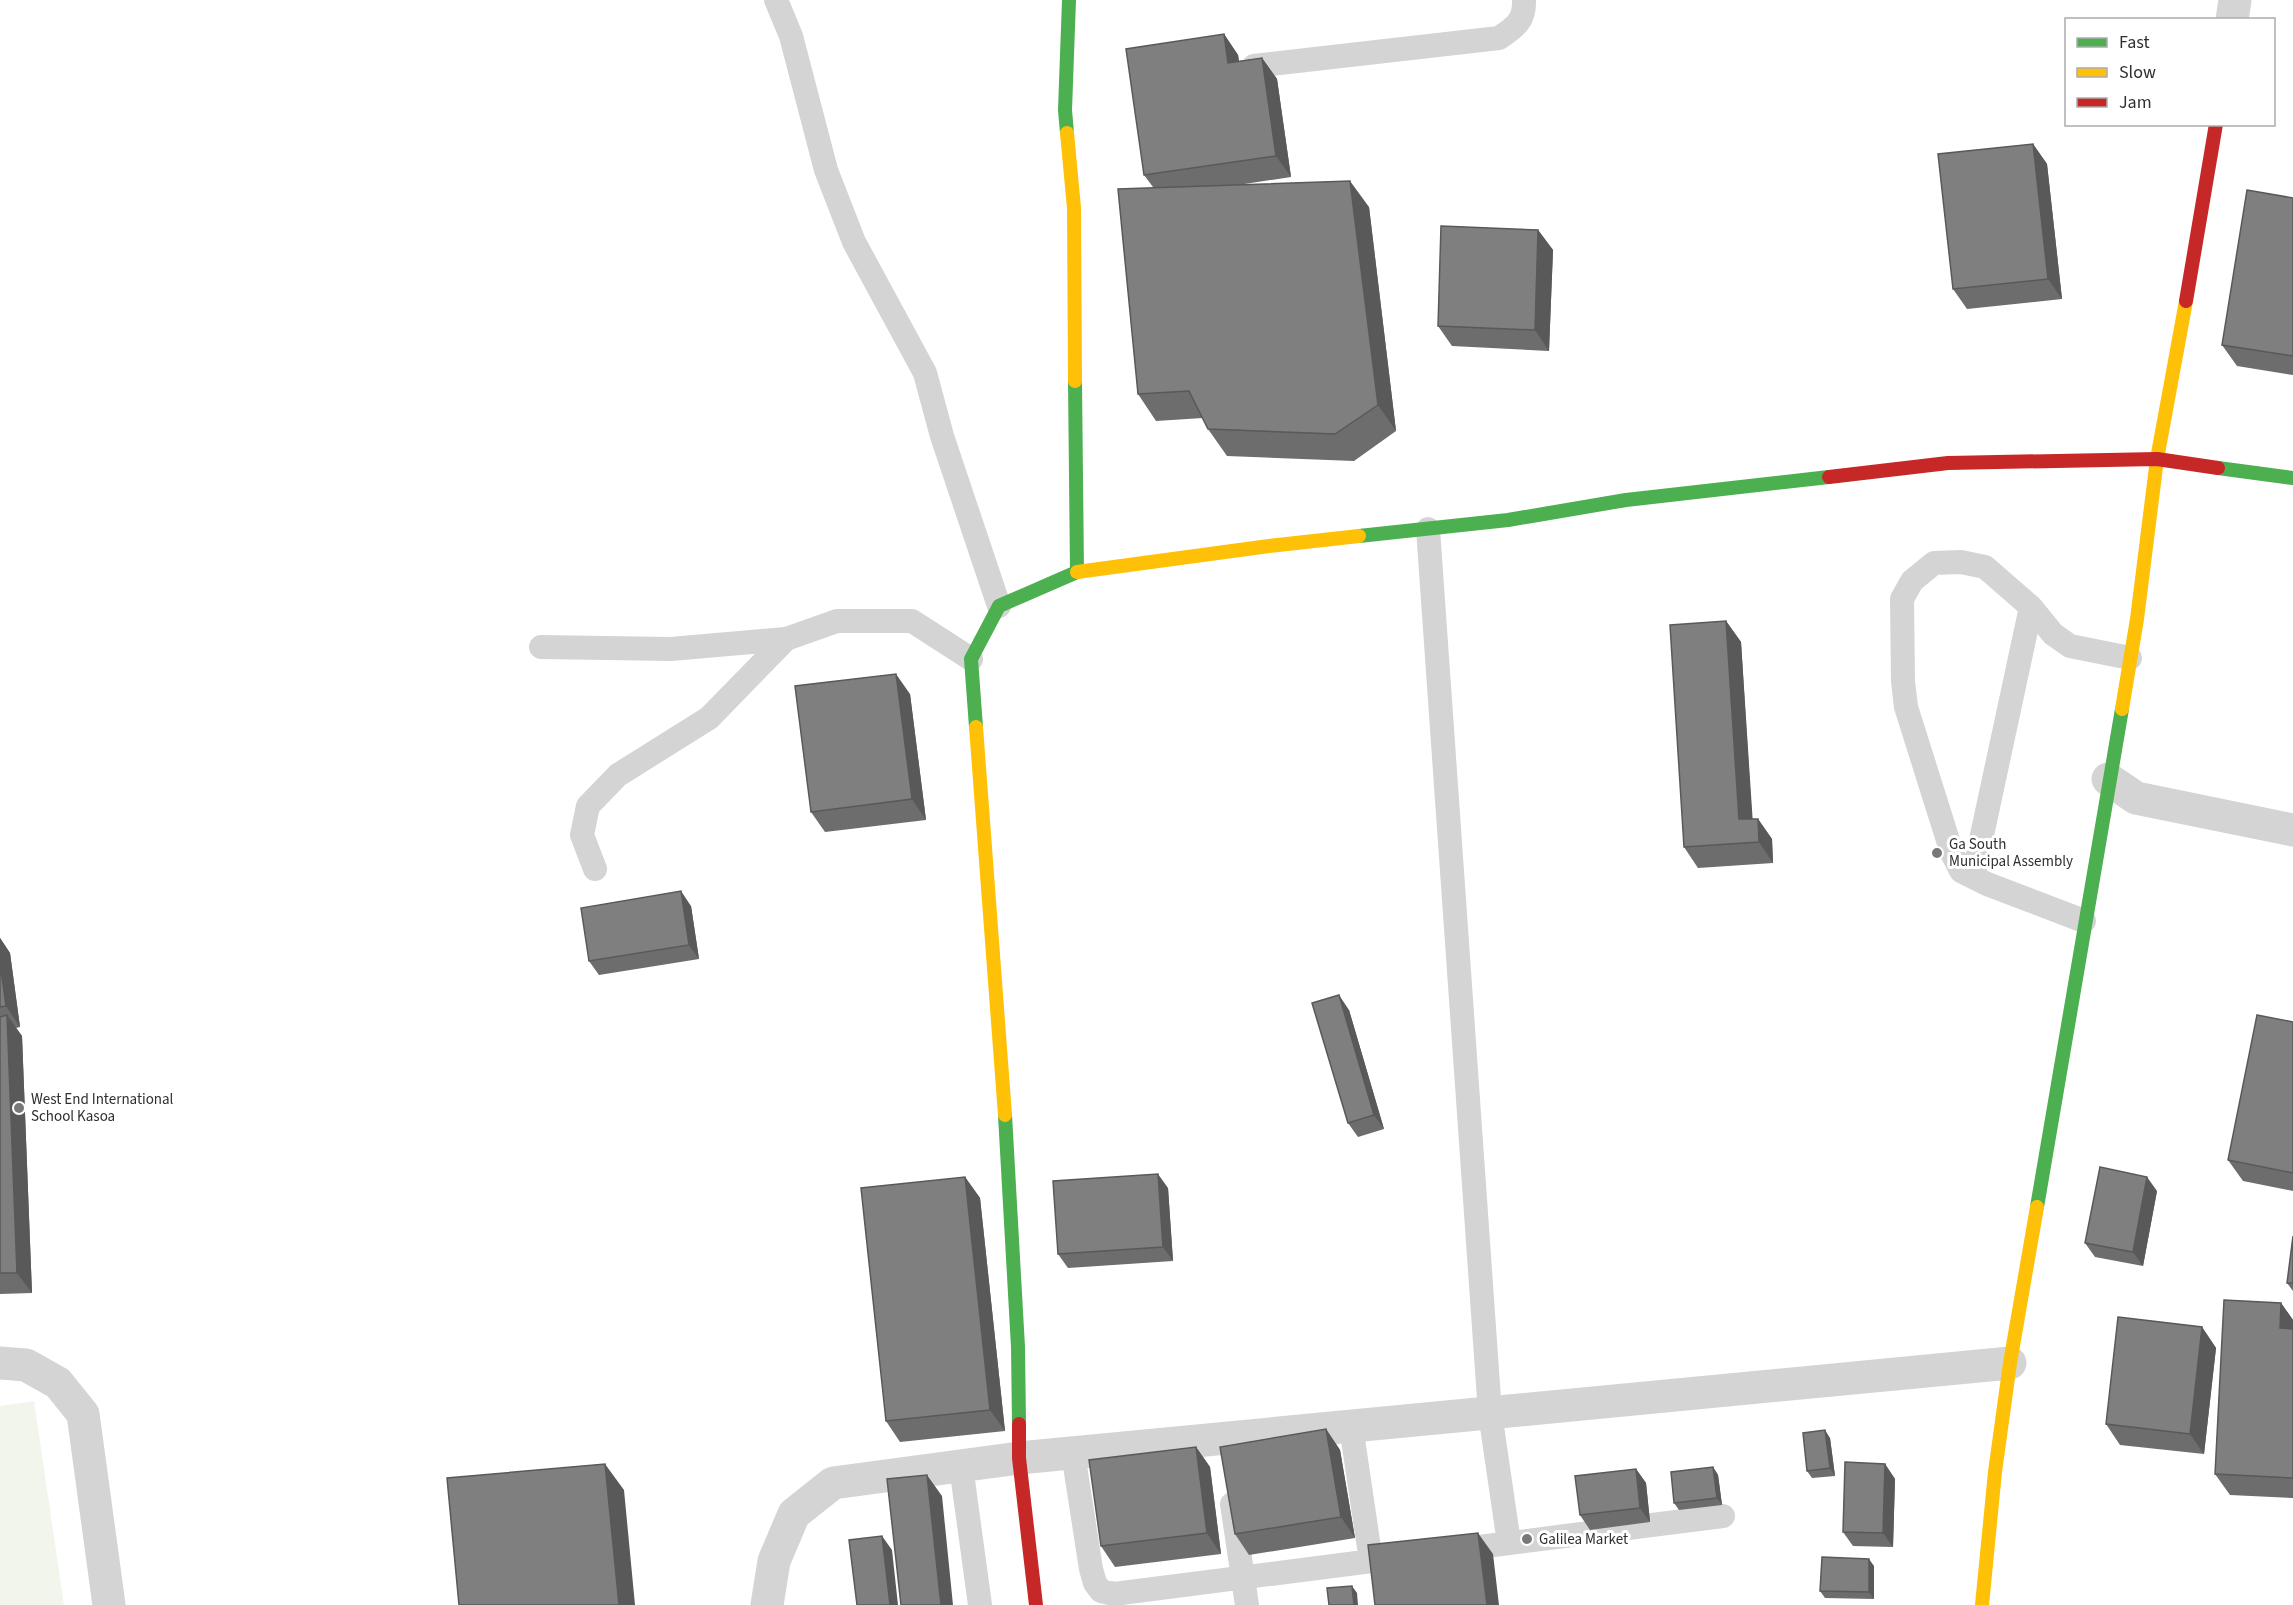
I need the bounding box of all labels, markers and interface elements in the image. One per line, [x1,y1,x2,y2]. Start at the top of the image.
legend [2065,18,2275,126]
text: Fast [2119,30,2150,55]
text: Slow [2119,60,2156,85]
text: Jam [2119,90,2152,115]
place label: Ga South Municipal Assembly [1949,834,2073,872]
marker: Ga South Municipal Assembly [1930,846,1944,860]
place label: West End International School Kasoa [31,1089,174,1127]
marker: West End International School Kasoa [12,1101,26,1115]
place label: Galilea Market [1539,1529,1628,1550]
marker: Galilea Market [1520,1532,1534,1546]

